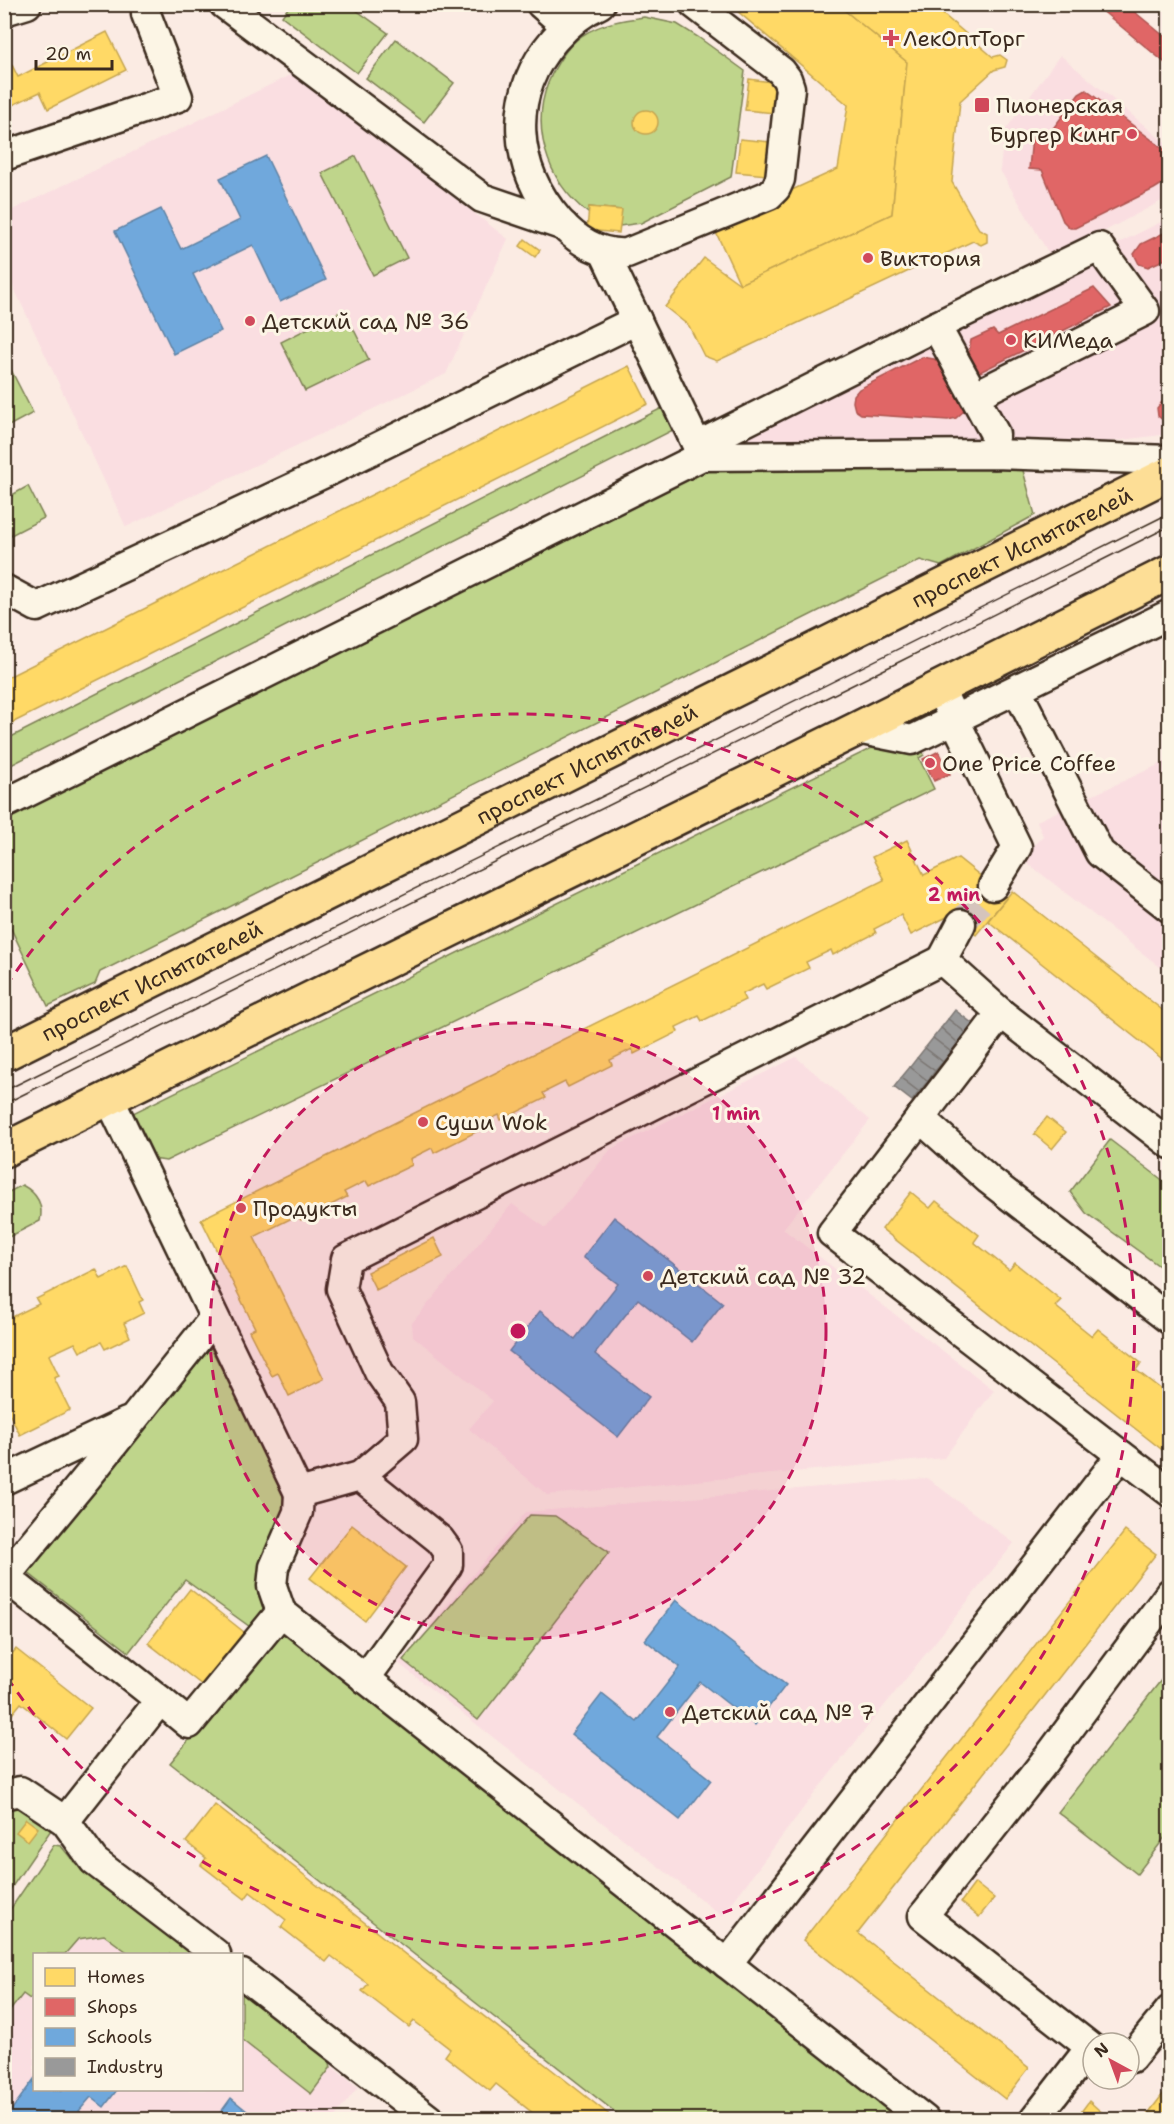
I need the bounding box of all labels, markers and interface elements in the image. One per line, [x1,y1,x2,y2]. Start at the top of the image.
place label: ЛекОптТорг [903,24,1025,53]
marker: ЛекОптТорг [884,31,898,45]
scale bar [36,33,112,71]
text: 20 m [45,42,91,66]
place label: Пионерская [996,91,1123,120]
marker: Пионерская [973,96,991,114]
place label: Бургер Кинг [989,120,1120,149]
marker: Бургер Кинг [1125,127,1139,141]
place label: Виктория [880,244,981,273]
marker: Виктория [861,251,875,265]
place label: Детский сад № 36 [262,307,469,336]
marker: Детский сад № 36 [243,314,257,328]
place label: КИМеда [1023,326,1114,355]
marker: КИМеда [1004,333,1018,347]
street label: проспект Испытателей [906,480,1137,614]
street label: проспект Испытателей [471,696,702,831]
place label: One Price Coffee [942,749,1116,778]
marker: One Price Coffee [923,756,937,770]
text: 2 min [928,883,980,907]
street label: проспект Испытателей [36,913,267,1048]
text: 1 min [712,1102,760,1126]
place label: Суши Wok [435,1108,548,1137]
marker: Суши Wok [416,1115,430,1129]
place label: Продукты [253,1194,358,1223]
marker: Продукты [234,1201,248,1215]
place label: Детский сад № 32 [660,1262,867,1291]
marker: Детский сад № 32 [641,1269,655,1283]
centre of rings [508,1321,528,1341]
place label: Детский сад № 7 [682,1698,875,1727]
marker: Детский сад № 7 [663,1705,677,1719]
legend [33,1953,243,2091]
text: Homes [87,1965,145,1989]
text: Shops [87,1995,138,2019]
text: Schools [87,2025,153,2049]
north arrow [1081,2031,1141,2091]
text: N [1090,2038,1113,2062]
text: Industry [87,2055,163,2079]

